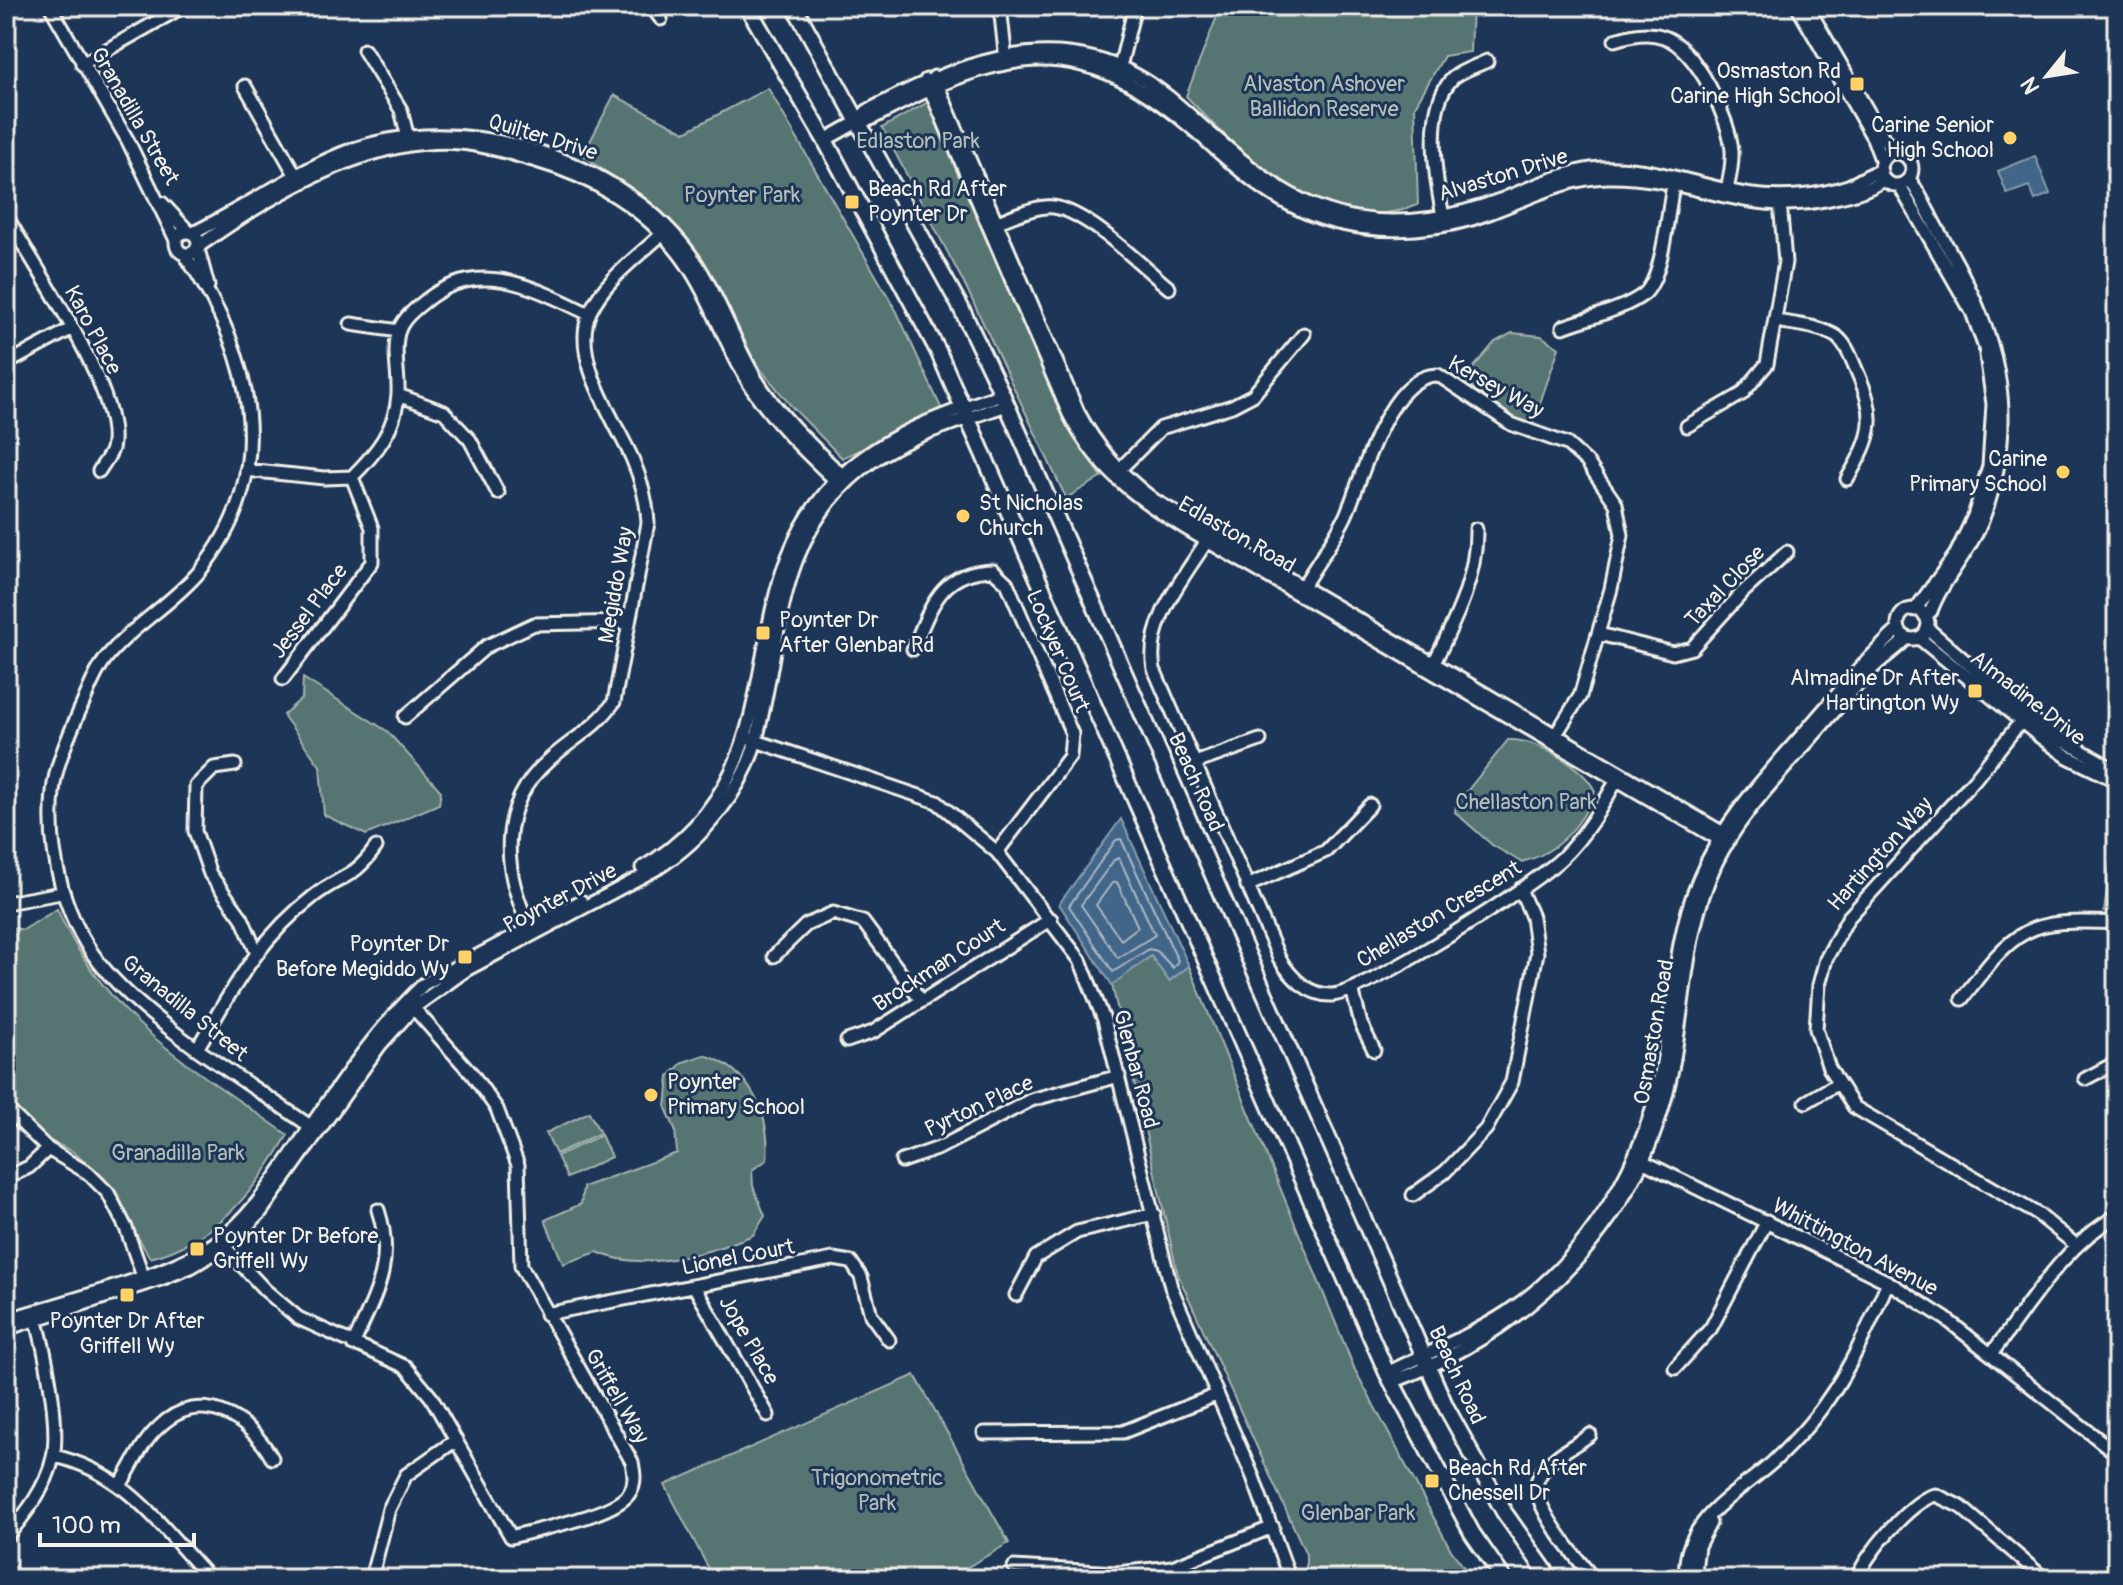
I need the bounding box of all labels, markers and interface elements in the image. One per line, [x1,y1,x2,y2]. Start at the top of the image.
north arrow [2007,36,2087,116]
street label: Granadilla Street [84,42,186,190]
place label: Osmaston Rd Carine High School [1670,57,1841,110]
park label: Alvaston Ashover Ballidon Reserve [1243,70,1405,123]
text: N [2015,72,2046,99]
marker: Osmaston Rd Carine High School [1848,75,1866,93]
street label: Quilter Drive [485,107,601,167]
place label: Carine Senior High School [1871,111,1994,164]
park label: Edlaston Park [856,127,980,155]
marker: Carine Senior High School [2001,129,2019,147]
street label: Alvaston Drive [1435,142,1571,208]
place label: Beach Rd After Poynter Dr [868,175,1007,228]
park label: Poynter Park [684,181,800,209]
marker: Beach Rd After Poynter Dr [843,193,861,211]
street label: Karo Place [58,281,128,380]
street label: Kersey Way [1443,349,1549,425]
place label: Carine Primary School [1909,445,2047,498]
marker: Carine Primary School [2054,463,2072,481]
place label: St Nicholas Church [979,489,1083,542]
street label: Edlaston Road [1173,490,1301,580]
marker: St Nicholas Church [954,507,972,525]
street label: Megiddo Way [592,525,640,645]
street label: Taxal Close [1679,539,1771,633]
street label: Jessel Place [264,558,354,664]
street label: Lockyer Court [1020,586,1096,717]
place label: Poynter Dr After Glenbar Rd [779,606,934,659]
marker: Poynter Dr After Glenbar Rd [754,624,772,642]
street label: Almadine Drive [1965,644,2091,752]
place label: Almadine Dr After Hartington Wy [1790,664,1959,717]
marker: Almadine Dr After Hartington Wy [1966,682,1984,700]
street label: Beach Road [1162,728,1230,836]
park label: Chellaston Park [1455,788,1597,816]
street label: Hartington Way [1821,791,1939,917]
street label: Chellaston Crescent [1352,854,1527,974]
street label: Poynter Drive [498,856,622,940]
street label: Brockman Court [868,912,1010,1018]
place label: Poynter Dr Before Megiddo Wy [276,930,449,983]
street label: Granadilla Street [116,948,254,1068]
marker: Poynter Dr Before Megiddo Wy [456,948,474,966]
street label: Osmaston Road [1627,957,1681,1107]
street label: Glenbar Road [1107,1007,1165,1131]
place label: Poynter Primary School [667,1068,805,1121]
street label: Pyrton Place [920,1069,1038,1143]
marker: Poynter Primary School [642,1086,660,1104]
park label: Granadilla Park [111,1139,245,1167]
street label: Whittington Avenue [1767,1192,1943,1303]
place label: Poynter Dr Before Griffell Wy [213,1222,378,1275]
street label: Lionel Court [679,1232,797,1282]
marker: Poynter Dr Before Griffell Wy [188,1240,206,1258]
marker: Poynter Dr After Griffell Wy [118,1286,136,1304]
street label: Jope Place [712,1290,786,1390]
place label: Poynter Dr After Griffell Wy [49,1307,205,1360]
street label: Beach Road [1422,1321,1492,1429]
street label: Griffell Way [579,1343,655,1449]
place label: Beach Rd After Chessell Dr [1448,1454,1587,1507]
park label: Trigonometric Park [811,1464,943,1517]
marker: Beach Rd After Chessell Dr [1423,1472,1441,1490]
scale bar [40,1497,194,1547]
park label: Glenbar Park [1301,1499,1415,1527]
text: 100 m [52,1511,121,1540]

